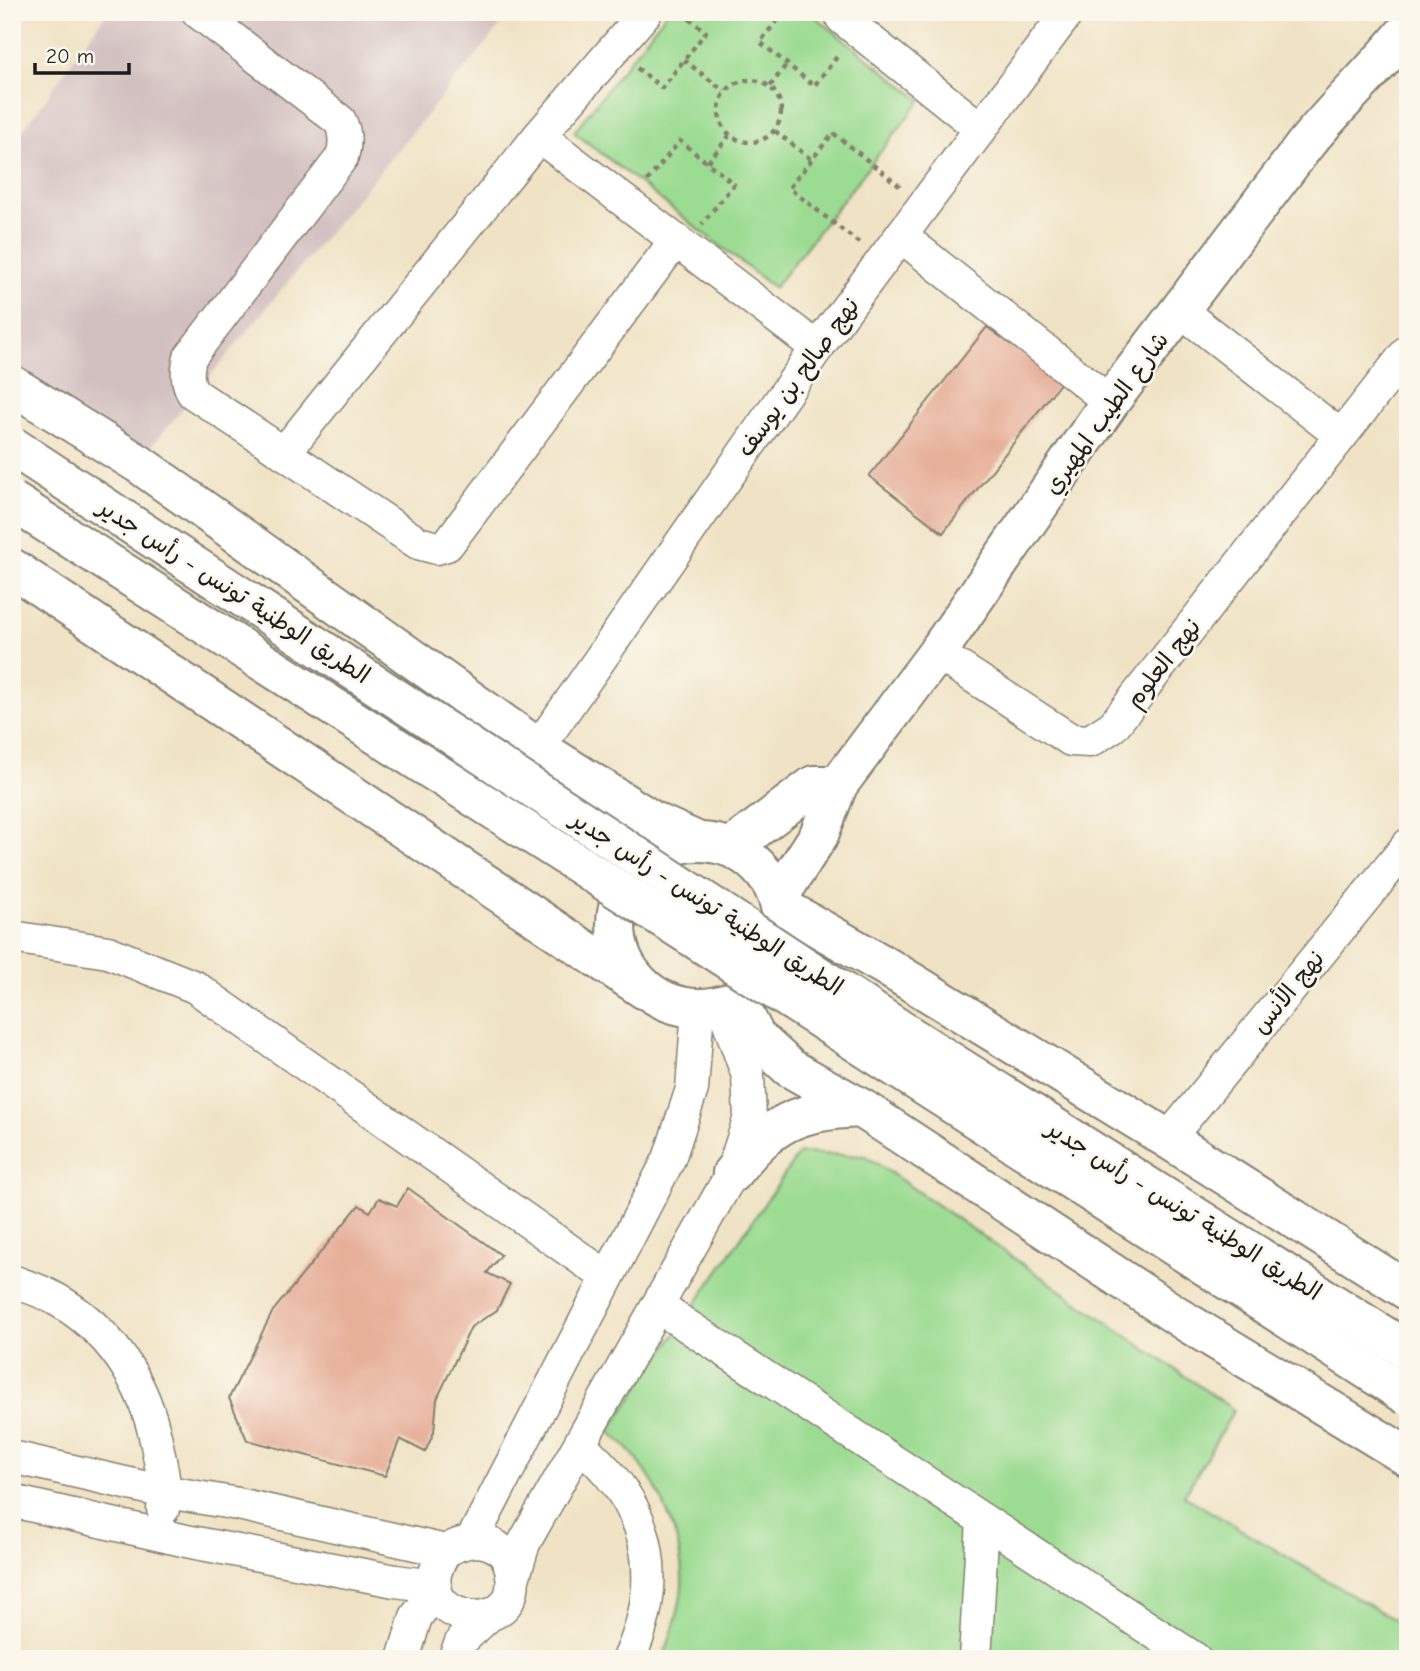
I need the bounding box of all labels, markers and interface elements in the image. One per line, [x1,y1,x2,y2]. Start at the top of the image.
scale bar [35,32,130,76]
text: 20 m [46,44,94,68]
street label: نهج صالح بن يوسف [731,292,867,463]
street label: شارع الطيب المهيري [1038,326,1177,501]
street label: الطريق الوطنية تونس - رأس جدير [90,491,376,690]
street label: نهج العلوم [1120,613,1210,716]
street label: الطريق الوطنية تونس - رأس جدير [563,803,849,1002]
street label: نهج الأنس [1244,943,1332,1040]
street label: الطريق الوطنية تونس - رأس جدير [1039,1112,1327,1307]

